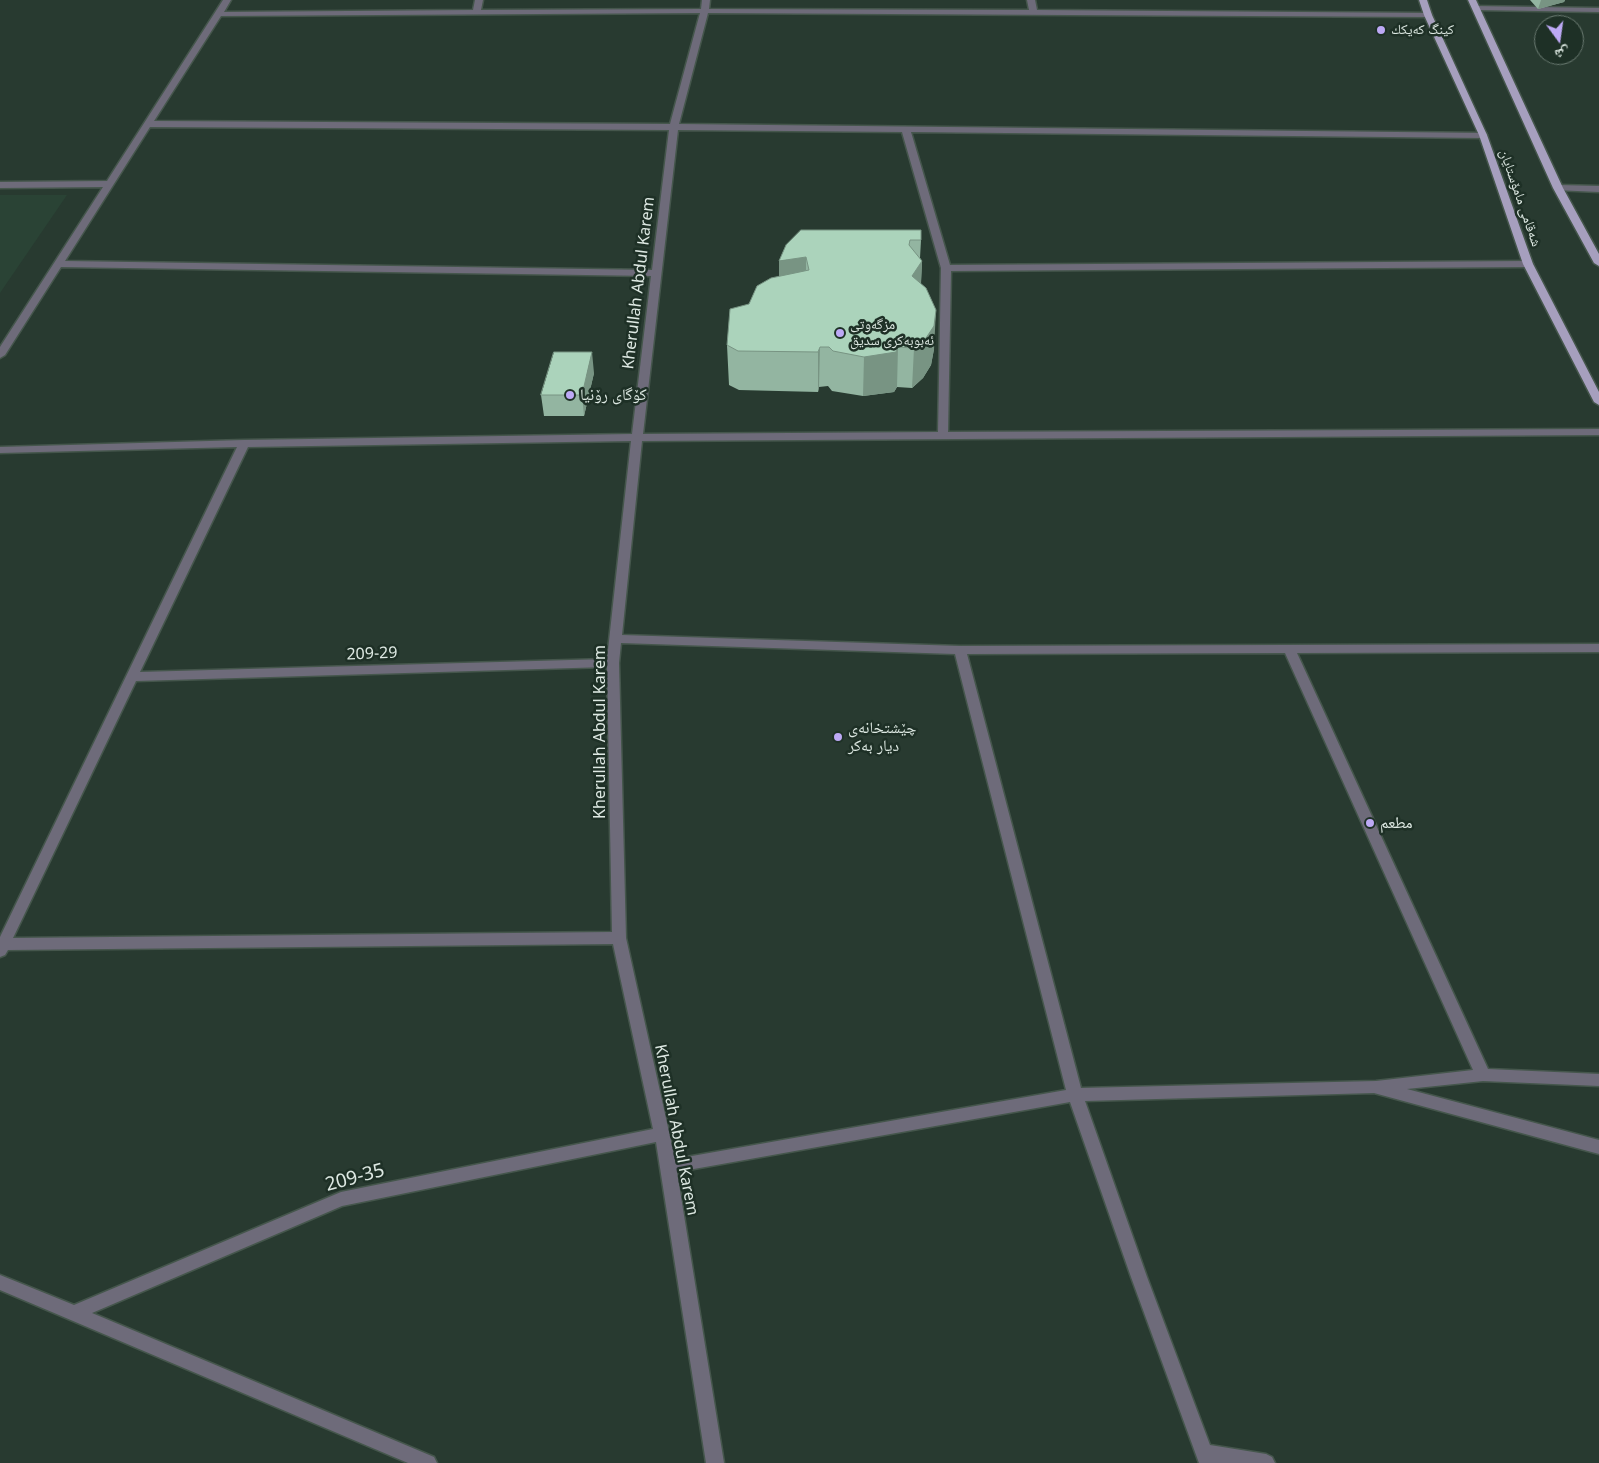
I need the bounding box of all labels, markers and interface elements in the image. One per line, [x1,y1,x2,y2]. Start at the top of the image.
north arrow [1534,15,1584,65]
place label: کينگ کەیکك [1391,22,1454,38]
marker: کينگ کەیکك [1375,24,1387,36]
text: ش [1553,43,1572,65]
street label: شەقامی مامۆستایان [1495,147,1545,249]
street label: Kherullah Abdul Karem [619,196,659,370]
place label: مزگەوتی ئەبوبەکری سدیق [850,317,934,350]
marker: مزگەوتی ئەبوبەکری سدیق [834,327,846,339]
place label: کۆگای رۆنیا [580,385,647,405]
marker: کۆگای رۆنیا [564,389,576,401]
street label: 209-29 [346,644,398,664]
street label: Kherullah Abdul Karem [590,645,610,819]
place label: چێشتخانەی دیار بەکر [848,718,917,756]
marker: چێشتخانەی دیار بەکر [832,731,844,743]
place label: مطعم [1380,813,1412,833]
marker: مطعم [1364,817,1376,829]
street label: Kherullah Abdul Karem [650,1043,702,1217]
street label: 209-35 [323,1159,387,1197]

